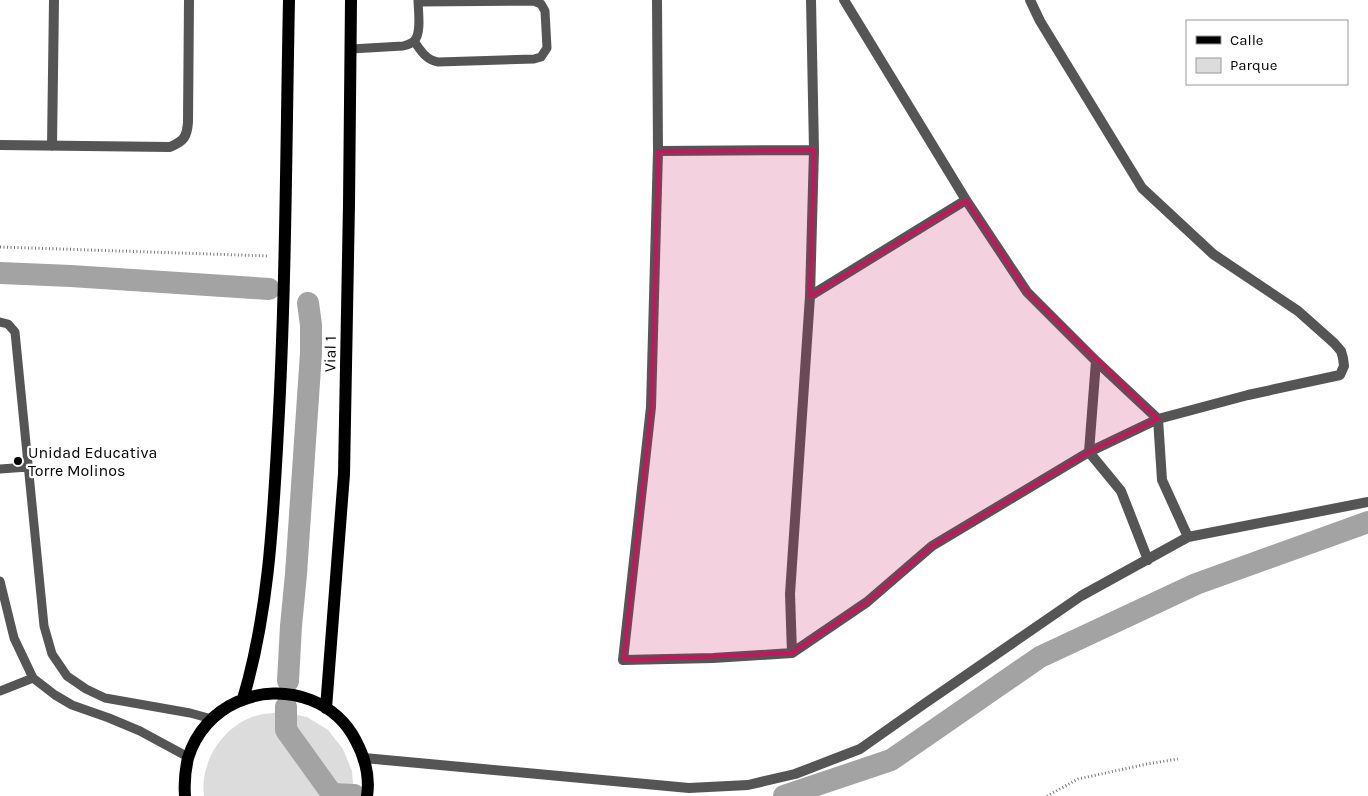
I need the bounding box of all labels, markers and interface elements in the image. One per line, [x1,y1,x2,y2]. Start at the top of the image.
legend [1186,20,1348,85]
text: Calle [1230,31,1264,49]
text: Parque [1230,56,1278,74]
street label: Vial 1 [320,336,340,372]
place label: Unidad Educativa Torre Molinos [28,443,157,480]
marker: Unidad Educativa Torre Molinos [12,455,24,467]

